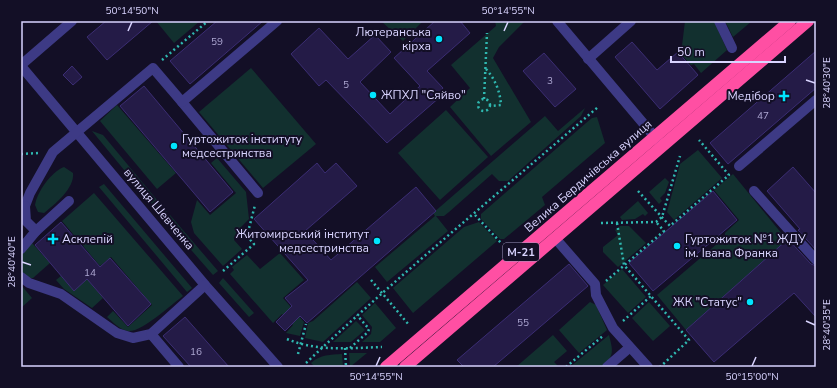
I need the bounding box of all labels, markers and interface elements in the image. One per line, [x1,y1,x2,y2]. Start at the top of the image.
text: 50°14'50"N [105,4,159,18]
text: 50°14'55"N [481,4,535,18]
place label: Лютеранська кірха [356,24,431,54]
marker: Лютеранська кірха [434,34,444,44]
house number: 59 [211,35,223,49]
scale bar [671,38,785,64]
text: 50 m [677,44,705,60]
text: 28°40'30"E [820,57,834,109]
house number: 3 [547,74,553,88]
house number: 5 [343,78,349,92]
place label: ЖПХЛ "Сяйво" [381,87,466,103]
place label: Медібор [728,88,775,104]
marker: ЖПХЛ "Сяйво" [368,90,378,100]
marker: Медібор [778,90,790,102]
house number: 47 [757,109,769,123]
street label: Велика Бердичівська вулиця [521,116,655,236]
place label: Гуртожиток інституту медсестринства [182,131,303,161]
marker: Гуртожиток інституту медсестринства [169,141,179,151]
street label: вулиця Шевченка [120,165,198,253]
place label: Житомирський інститут медсестринства [236,226,370,256]
place label: Асклепій [62,231,113,247]
place label: Гуртожиток №1 ЖДУ ім. Івана Франка [685,231,806,261]
marker: Асклепій [47,233,59,245]
text: 28°40'40"E [5,236,19,288]
marker: Житомирський інститут медсестринства [372,236,382,246]
marker: Гуртожиток №1 ЖДУ ім. Івана Франка [672,241,682,251]
road number: М-21 [503,243,539,261]
house number: 14 [84,266,96,280]
place label: ЖК "Статус" [673,294,742,310]
marker: ЖК "Статус" [745,297,755,307]
text: 28°40'35"E [820,299,834,351]
house number: 55 [517,316,529,330]
house number: 16 [190,345,202,359]
text: 50°14'55"N [349,370,403,384]
text: 50°15'00"N [725,370,779,384]

